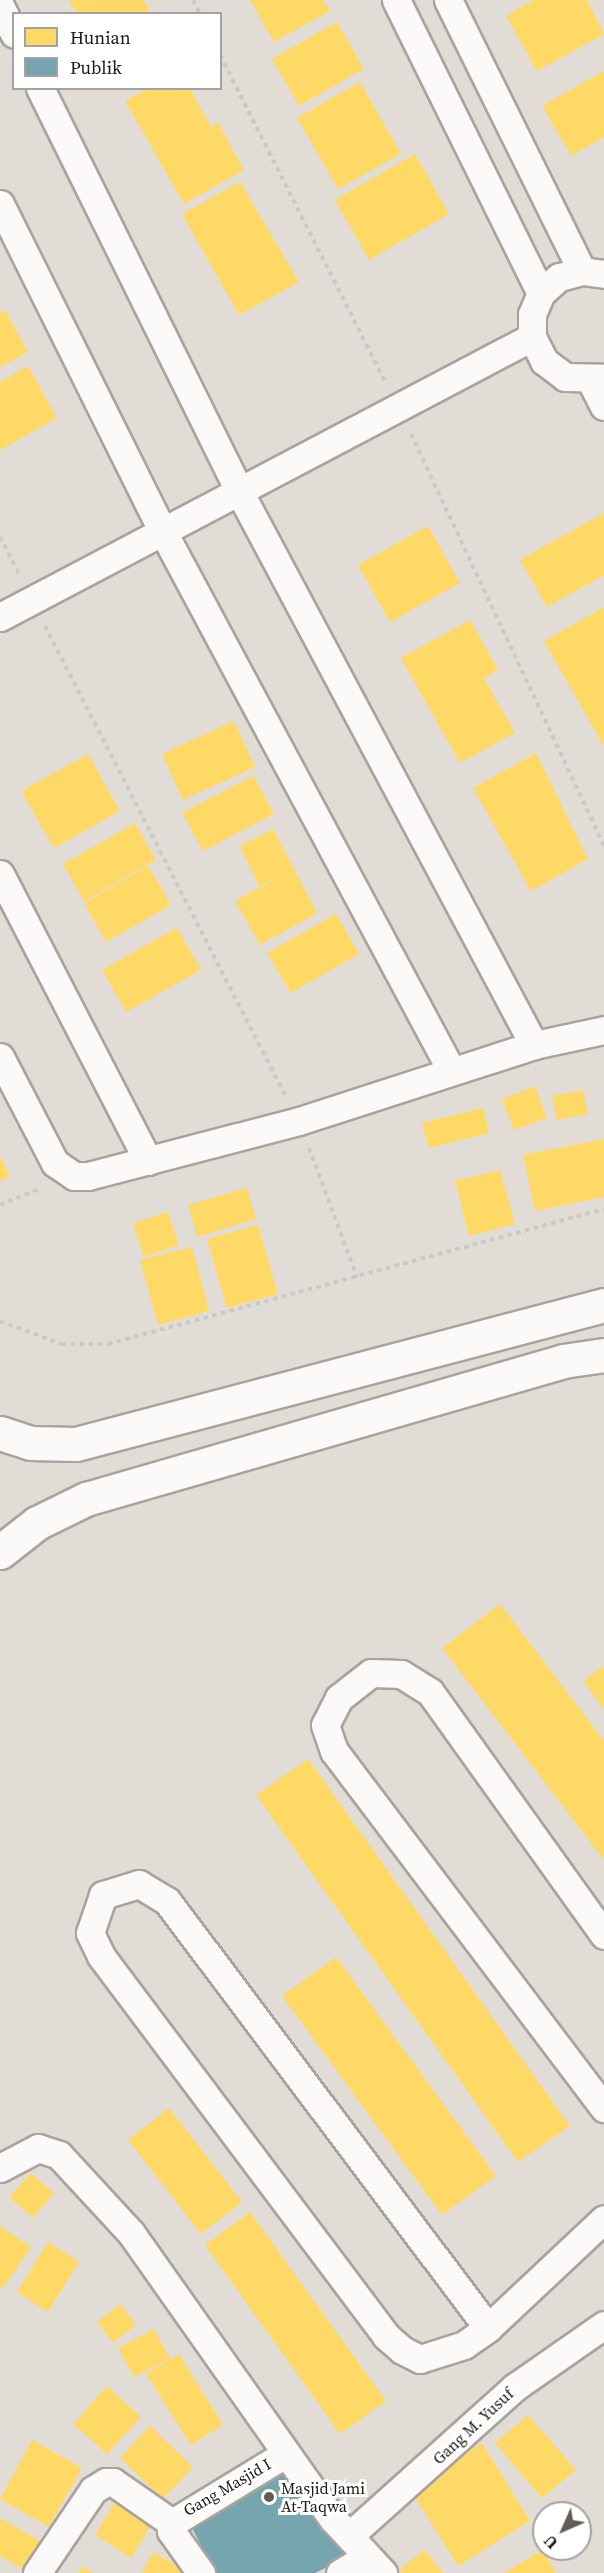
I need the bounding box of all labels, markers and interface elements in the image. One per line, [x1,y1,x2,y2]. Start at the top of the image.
legend [12,12,222,90]
text: Hunian [70,25,131,50]
text: Publik [70,55,122,80]
street label: Gang M. Yusuf [429,2384,517,2468]
street label: Gang Masjid I [180,2454,274,2520]
place label: Masjid Jami At-Taqwa [281,2478,365,2516]
marker: Masjid Jami At-Taqwa [262,2490,276,2504]
north arrow [532,2501,592,2561]
text: U [539,2530,563,2554]

